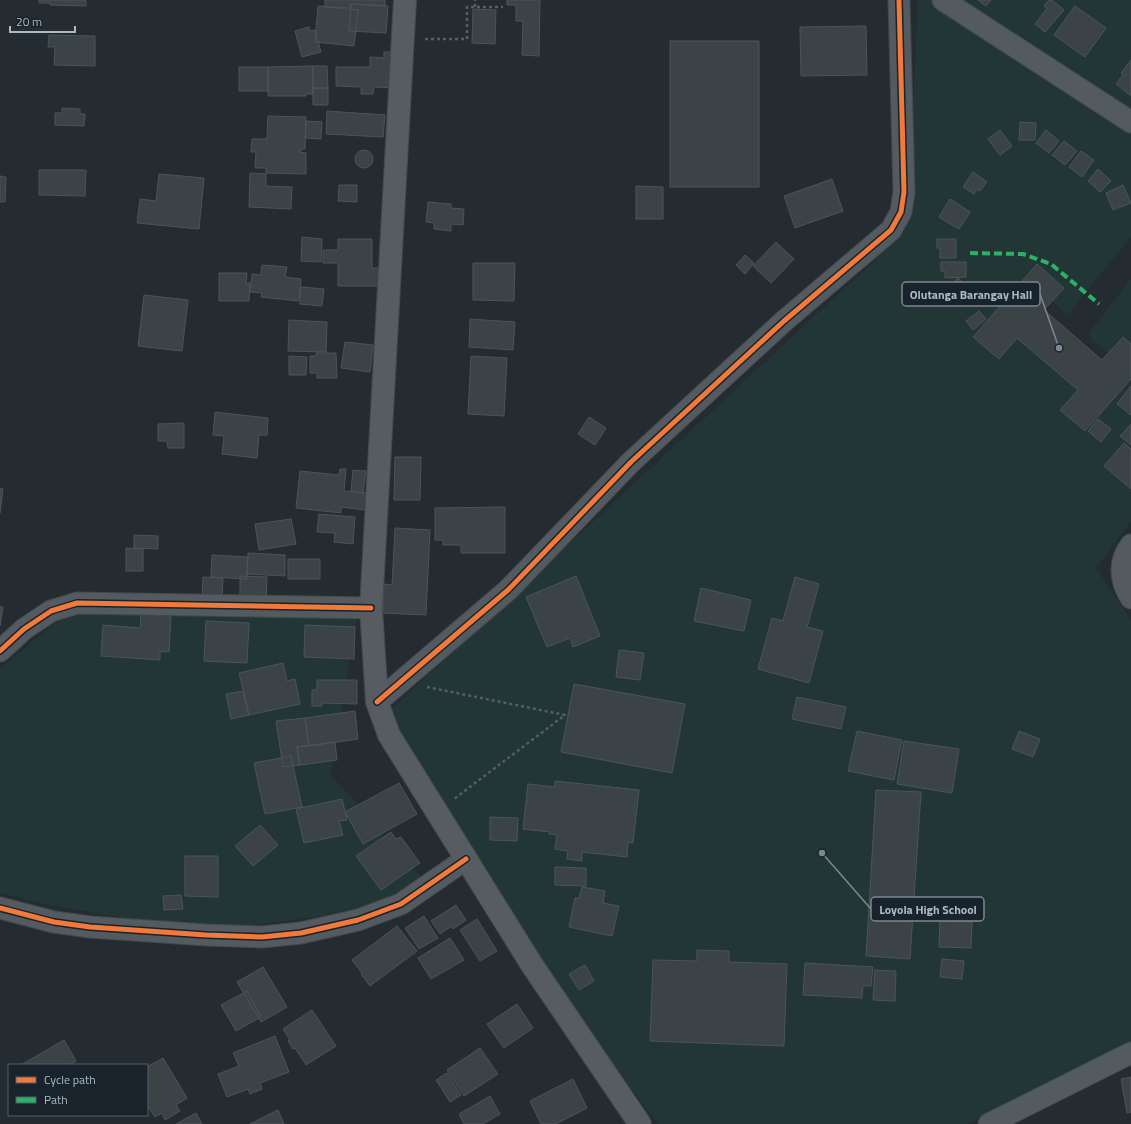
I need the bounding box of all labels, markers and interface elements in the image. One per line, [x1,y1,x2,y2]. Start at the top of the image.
scale bar [10,8,75,34]
text: 20 m [16,12,42,31]
callout: Olutanga Barangay Hall [902,282,1040,306]
text: Olutanga Barangay Hall [910,285,1032,304]
callout: Loyola High School [871,897,984,921]
text: Loyola High School [879,900,977,919]
legend [8,1064,148,1116]
text: Cycle path [44,1070,96,1089]
text: Path [44,1090,68,1109]

